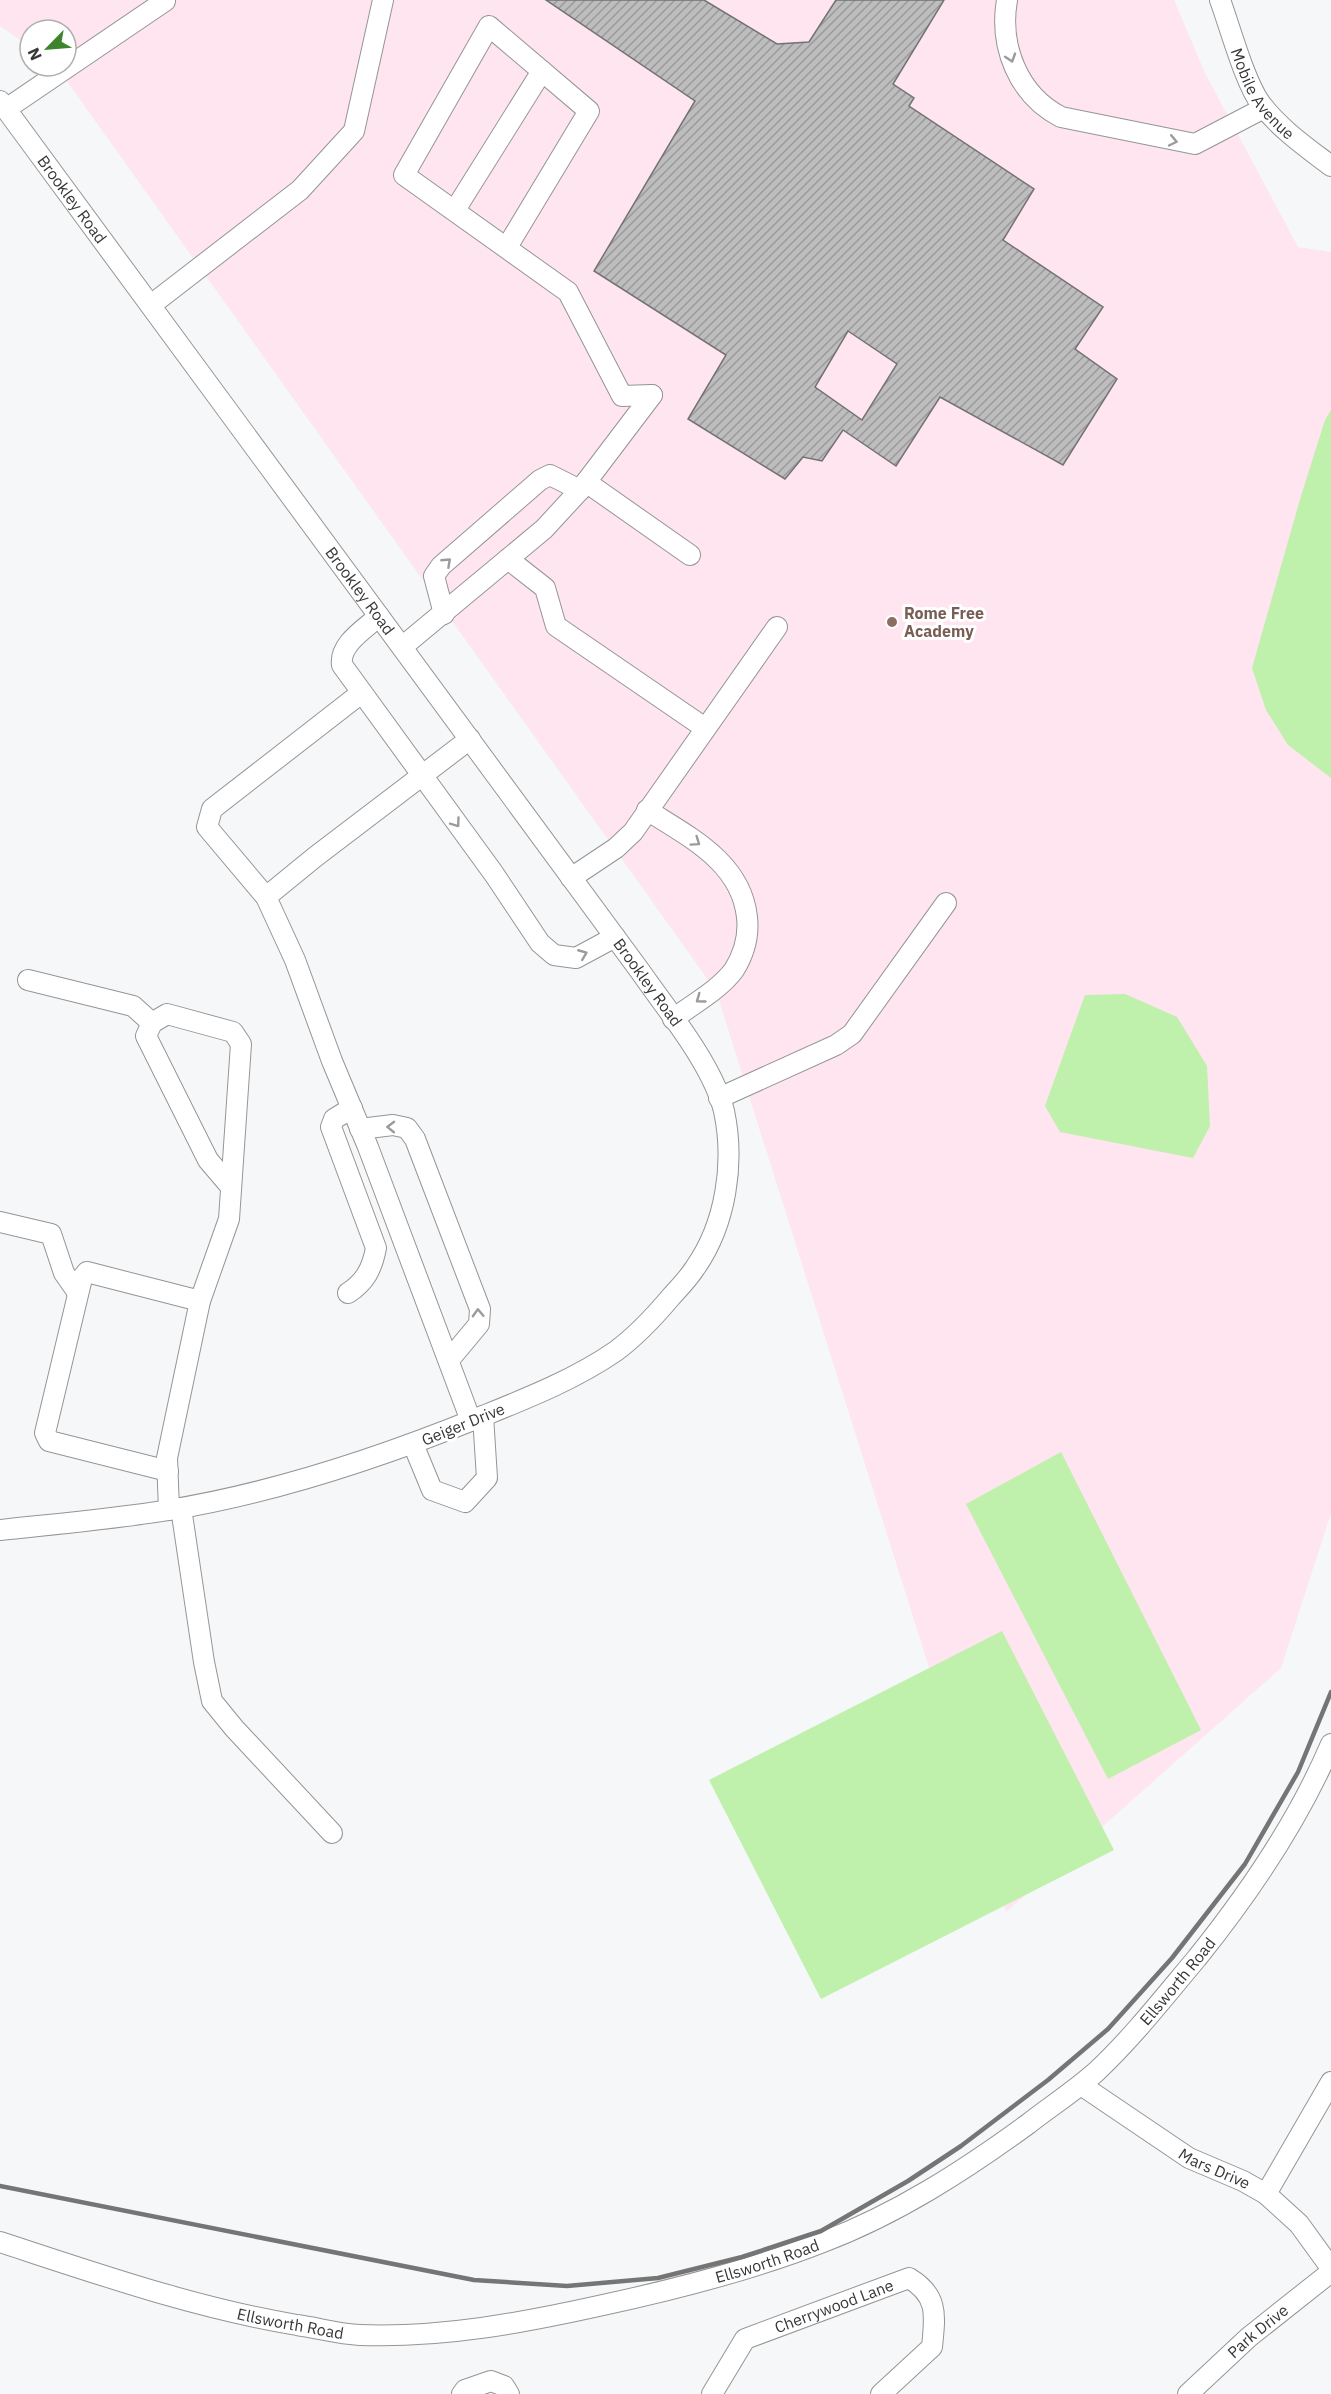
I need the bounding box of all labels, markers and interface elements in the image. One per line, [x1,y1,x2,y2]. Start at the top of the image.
north arrow [18,18,78,78]
text: N [23,45,46,64]
street label: Mobile Avenue [1227,45,1299,144]
one-way arrow [1004,52,1016,63]
one-way arrow [1168,134,1178,147]
street label: Brookley Road [33,151,111,247]
street label: Brookley Road [321,543,399,639]
one-way arrow [440,558,451,569]
place label: Rome Free Academy [904,603,984,641]
marker: Rome Free Academy [885,615,899,629]
one-way arrow [449,816,460,827]
one-way arrow [690,835,701,846]
street label: Brookley Road [609,934,687,1030]
one-way arrow [577,949,588,961]
one-way arrow [695,992,706,1003]
one-way arrow [386,1121,395,1133]
one-way arrow [472,1308,485,1317]
street label: Geiger Drive [419,1398,508,1450]
street label: Ellsworth Road [1135,1933,1220,2029]
street label: Mars Drive [1175,2144,1254,2193]
street label: Ellsworth Road [713,2235,822,2287]
street label: Cherrywood Lane [772,2275,896,2337]
street label: Park Drive [1223,2300,1292,2362]
street label: Ellsworth Road [235,2303,345,2343]

